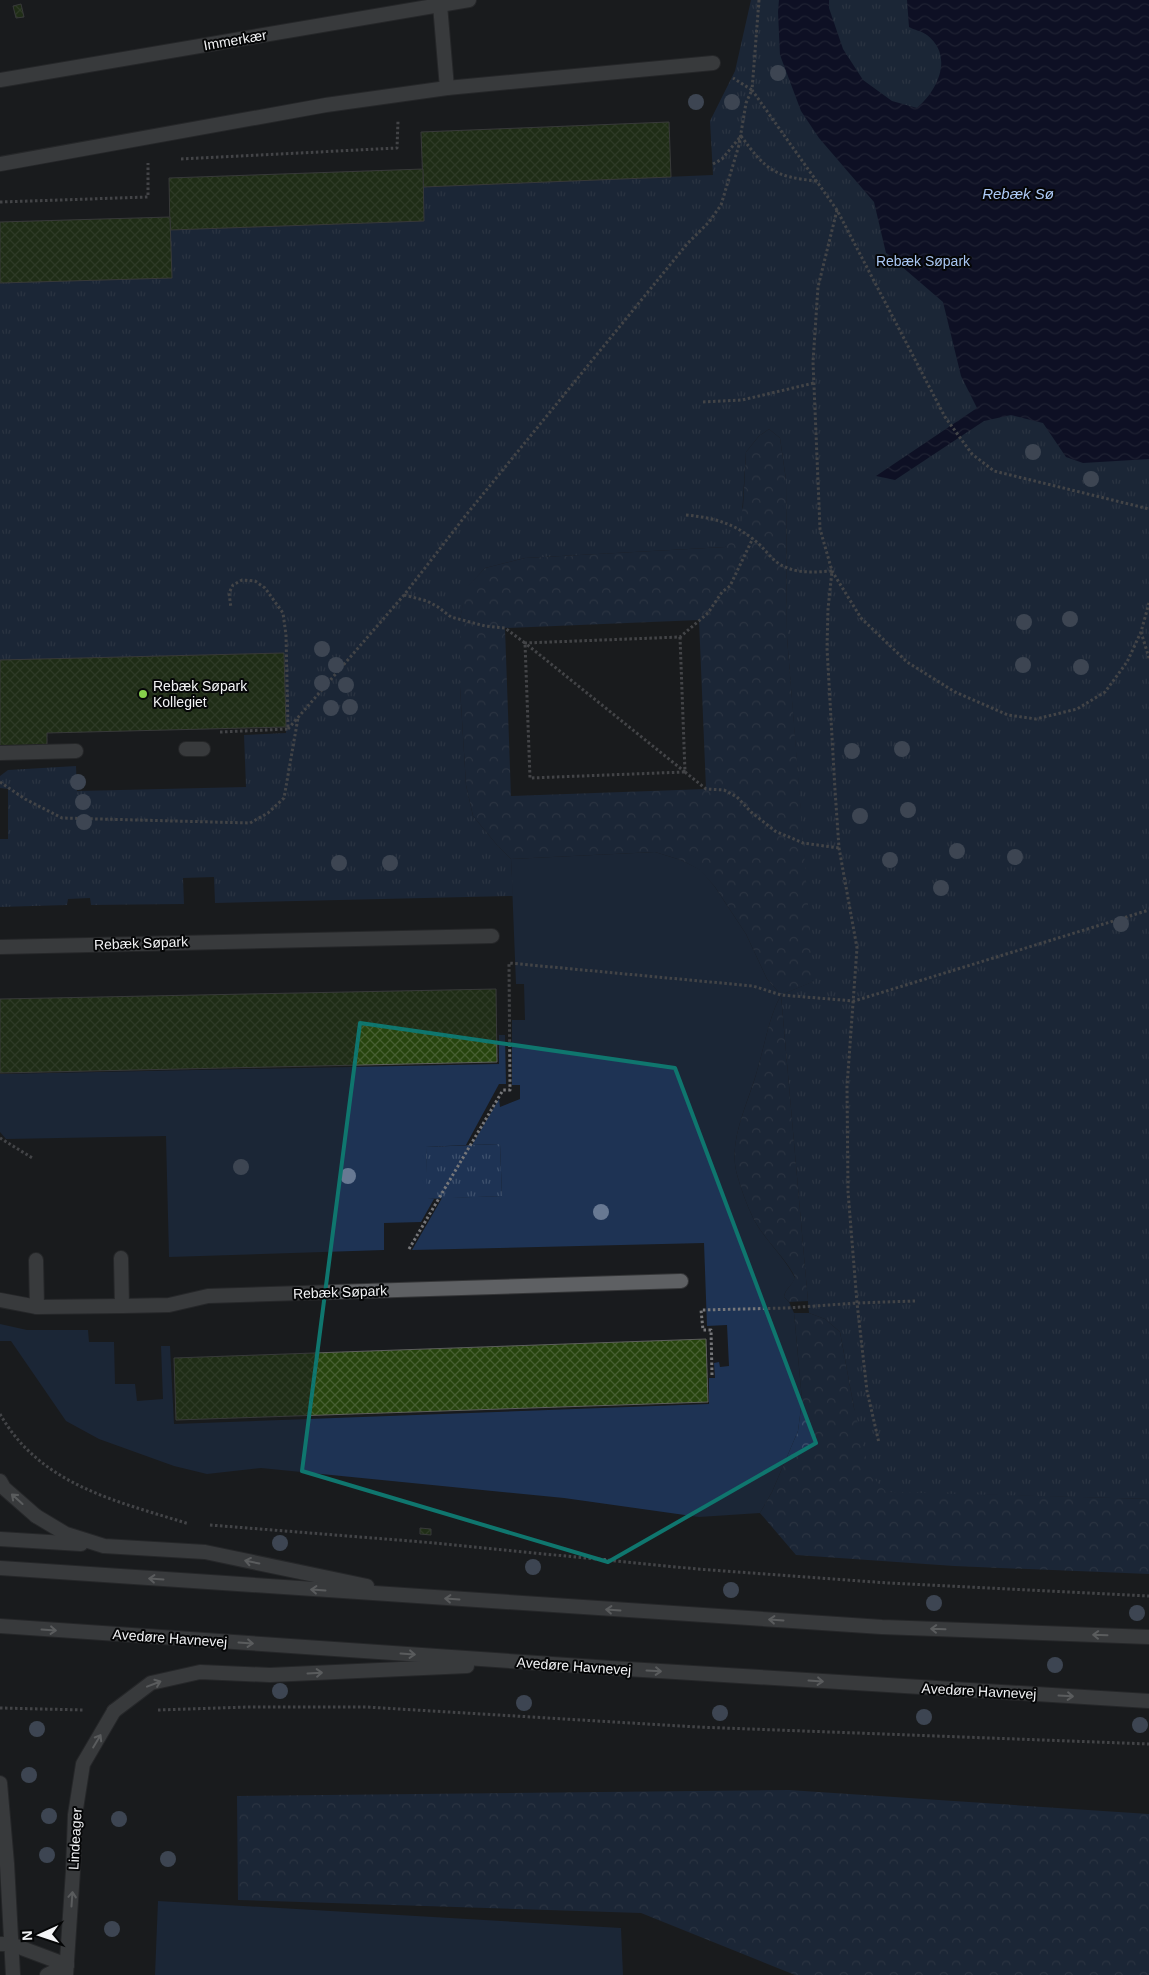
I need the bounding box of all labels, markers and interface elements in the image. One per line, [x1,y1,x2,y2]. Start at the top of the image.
street label: Immerkær [202,27,268,53]
water label: Rebæk Sø [982,185,1054,202]
park label: Rebæk Søpark [876,253,971,269]
place label: Rebæk Søpark Kollegiet [153,678,248,710]
marker: Rebæk Søpark Kollegiet [137,688,149,700]
street label: Rebæk Søpark [94,933,189,953]
street label: Rebæk Søpark [293,1282,388,1302]
one-way arrow [11,1493,24,1505]
one-way arrow [244,1557,260,1566]
one-way arrow [149,1574,165,1583]
one-way arrow [311,1585,327,1594]
one-way arrow [444,1594,460,1604]
one-way arrow [606,1605,622,1614]
one-way arrow [768,1616,784,1625]
one-way arrow [930,1624,946,1634]
one-way arrow [40,1625,56,1634]
street label: Avedøre Havnevej [112,1626,228,1650]
one-way arrow [1093,1631,1109,1640]
one-way arrow [237,1639,253,1648]
one-way arrow [400,1650,416,1659]
street label: Avedøre Havnevej [516,1654,632,1678]
one-way arrow [646,1666,662,1675]
one-way arrow [306,1668,322,1677]
one-way arrow [808,1676,824,1685]
one-way arrow [146,1679,161,1688]
street label: Avedøre Havnevej [921,1680,1037,1702]
one-way arrow [1058,1692,1074,1701]
one-way arrow [92,1734,102,1748]
street label: Lindeager [65,1807,85,1871]
one-way arrow [67,1891,76,1907]
north arrow [15,1910,65,1960]
text: N [19,1930,35,1941]

